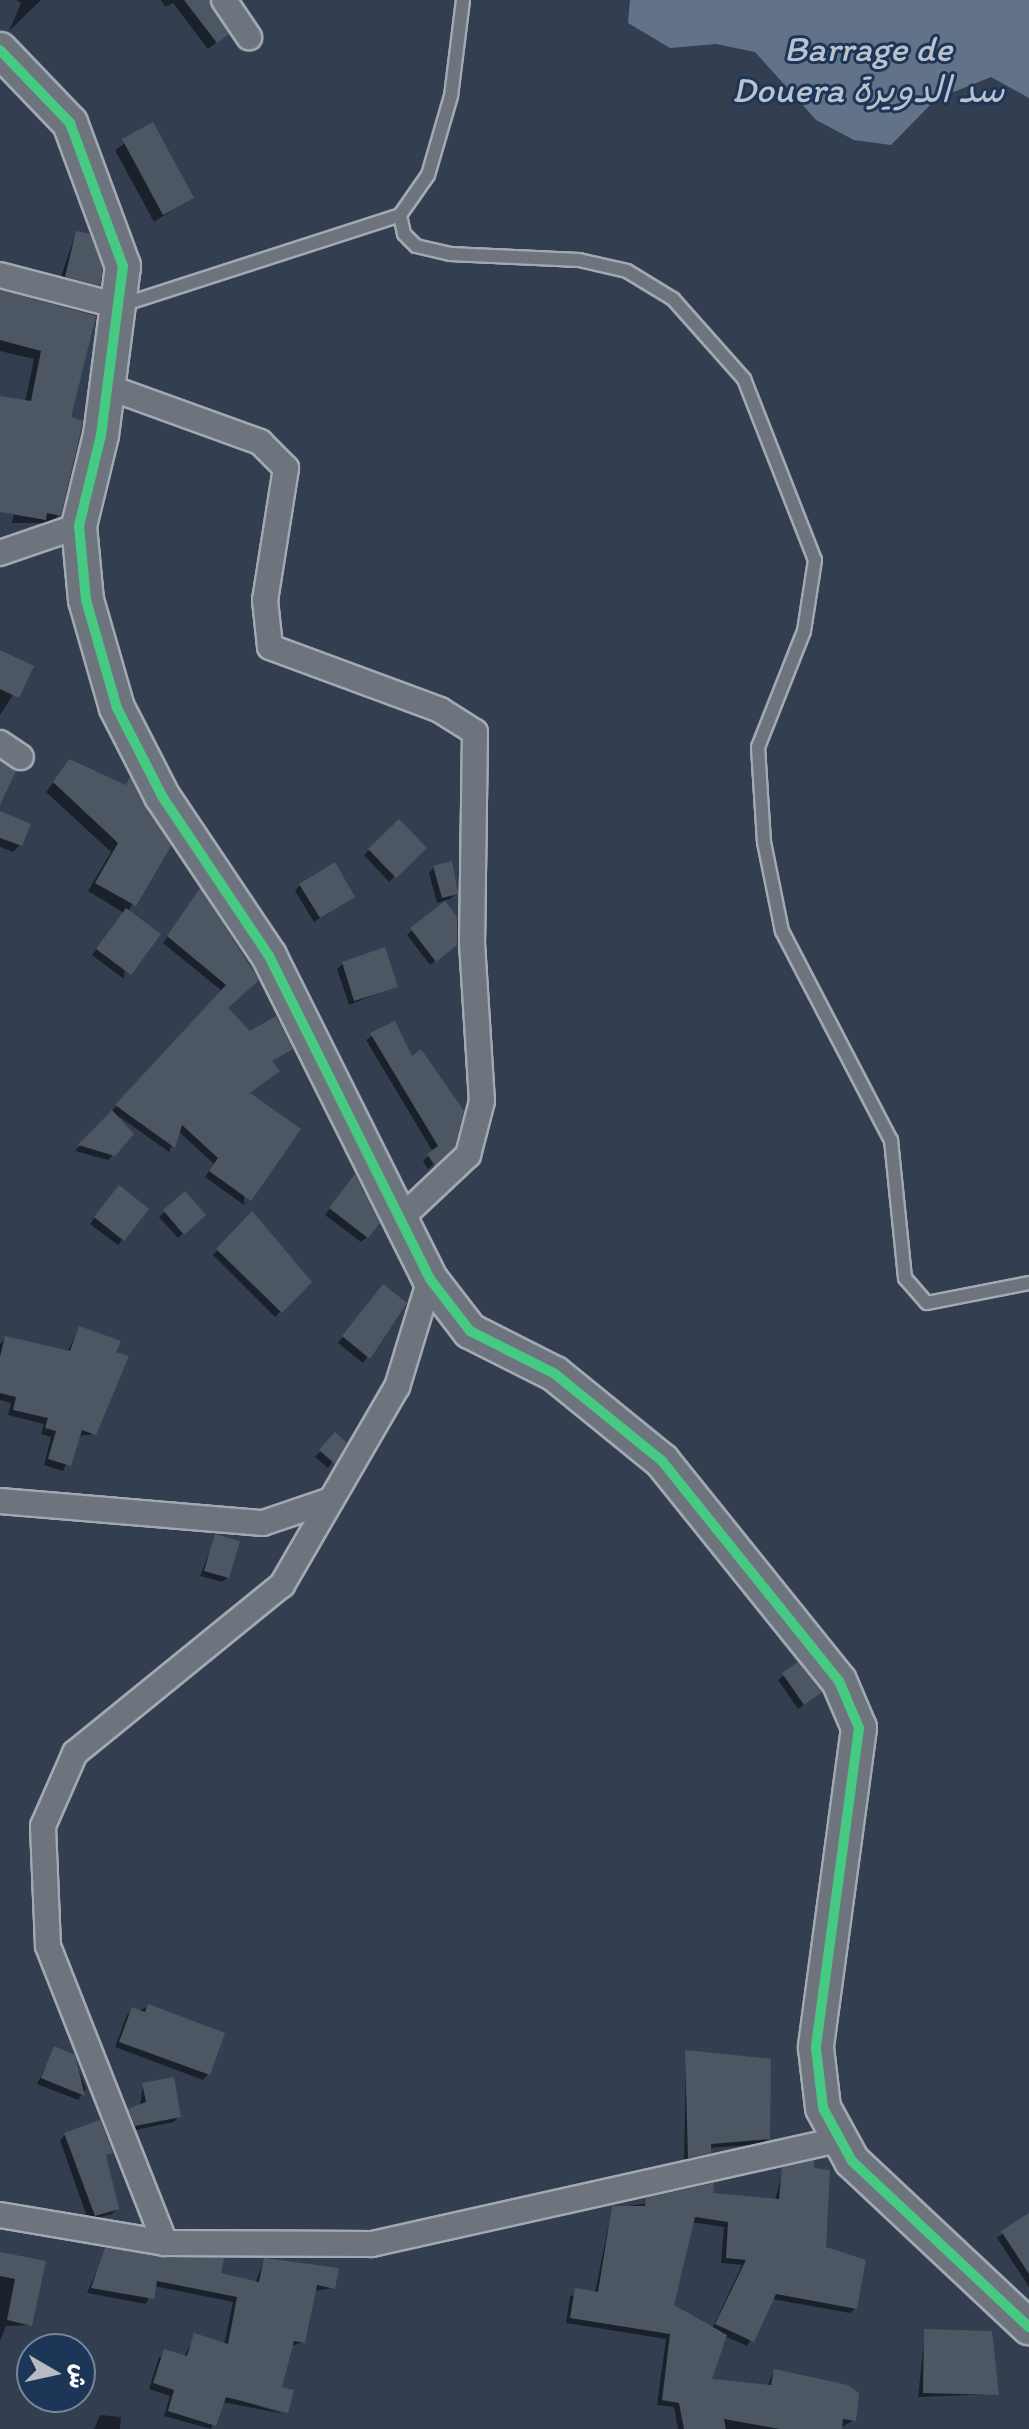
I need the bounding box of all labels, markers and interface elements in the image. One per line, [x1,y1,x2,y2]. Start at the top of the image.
water label: Barrage de Douera سد الدويرة [732,26,1004,111]
north arrow [16,2333,96,2413]
text: ش [63,2362,93,2391]

